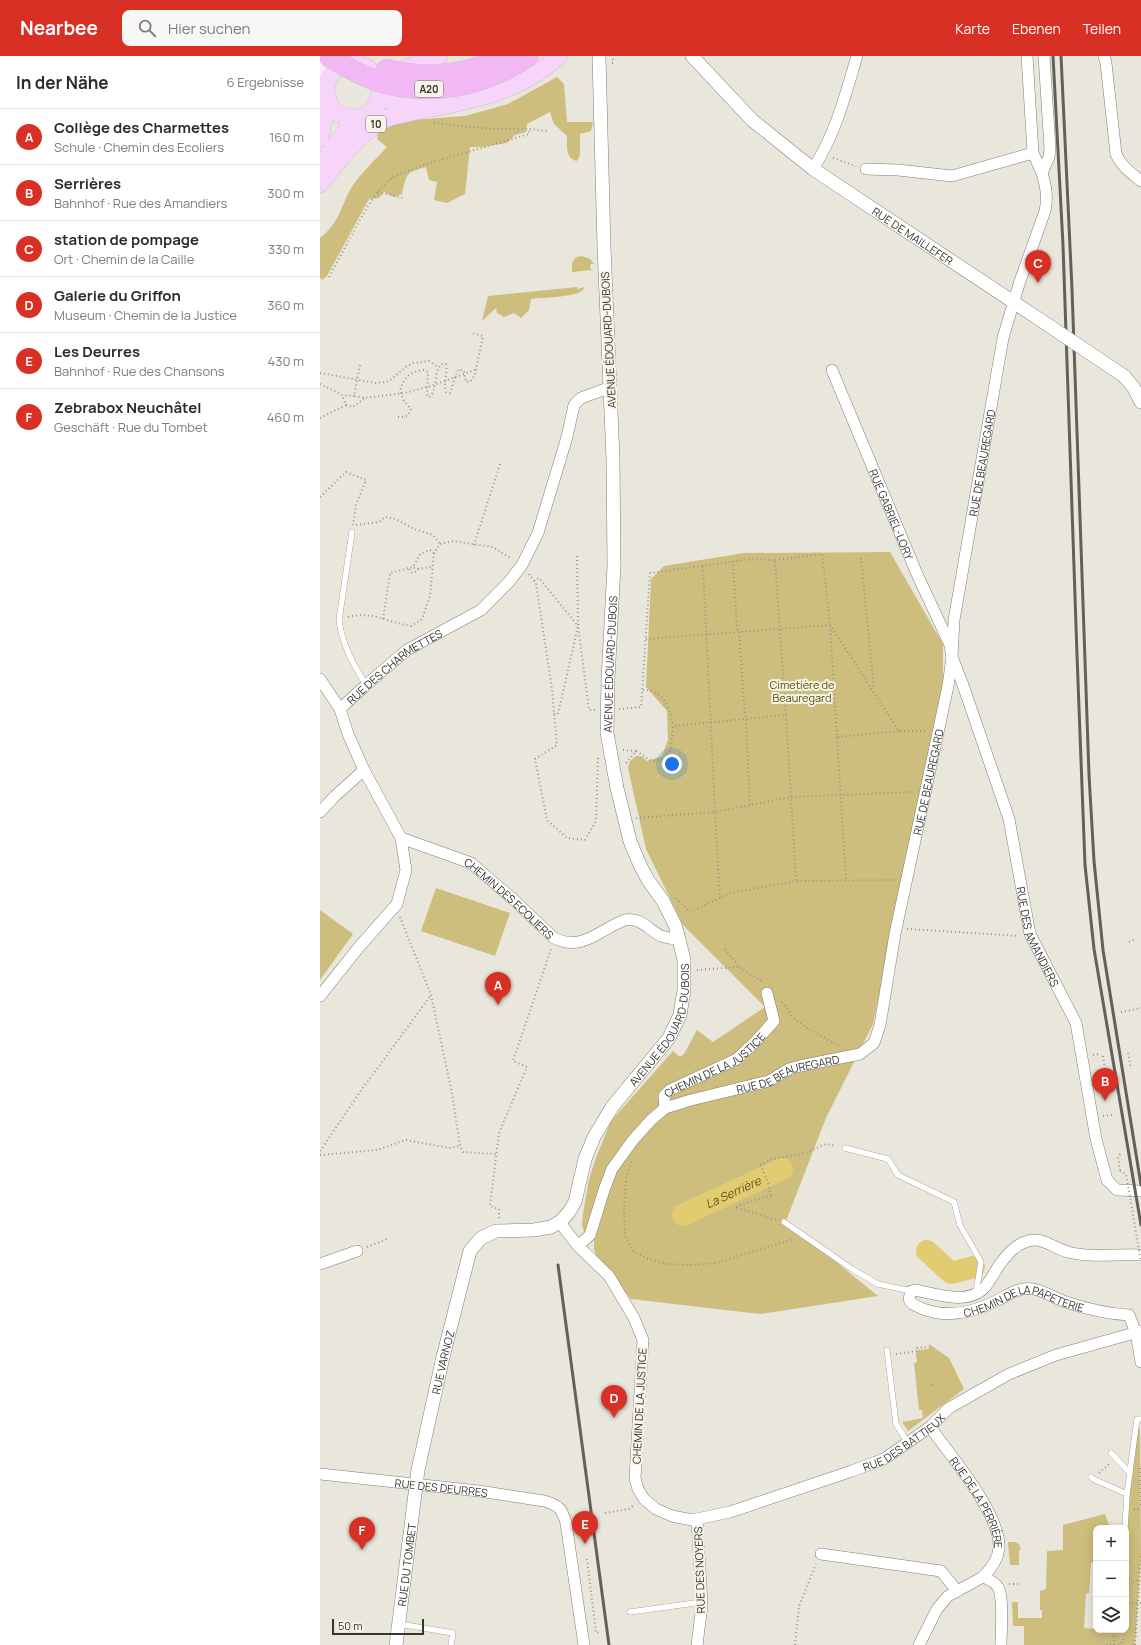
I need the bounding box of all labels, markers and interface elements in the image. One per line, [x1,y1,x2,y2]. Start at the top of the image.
search box [122,10,402,46]
text: Nearbee [20,15,98,41]
icon: search [136,17,158,39]
text: Hier suchen [168,18,250,39]
text: Karte [955,19,990,38]
text: Ebenen [1012,19,1061,38]
text: Teilen [1083,19,1121,38]
text: In der Nähe [16,71,109,94]
text: 6 Ergebnisse [227,73,304,91]
road number: A20 [415,81,443,97]
road number: 10 [366,116,386,132]
text: Collège des Charmettes [54,117,229,138]
text: A [25,128,33,146]
text: 160 m [269,128,304,146]
text: Schule · Chemin des Ecoliers [54,138,224,156]
text: Serrières [54,173,121,194]
text: B [25,184,33,202]
text: 300 m [267,184,304,202]
text: Bahnhof · Rue des Amandiers [54,194,227,212]
street label: RUE DE MAILLEFER [870,203,956,268]
text: station de pompage [54,229,199,250]
text: C [24,240,34,258]
text: 330 m [268,240,304,258]
text: Ort · Chemin de la Caille [54,250,194,268]
pin: C [1025,250,1051,283]
street label: AVENUE ÉDOUARD-DUBOIS [597,271,619,409]
text: Galerie du Griffon [54,285,181,306]
text: D [24,296,34,314]
text: 360 m [267,296,304,314]
text: Museum · Chemin de la Justice [54,306,237,324]
text: Les Deurres [54,341,140,362]
text: E [25,352,33,370]
text: 430 m [268,352,304,370]
text: Bahnhof · Rue des Chansons [54,362,225,380]
text: Zebrabox Neuchâtel [54,397,201,418]
text: F [26,408,32,426]
text: 460 m [267,408,304,426]
street label: RUE DE BEAUREGARD [965,408,998,517]
text: Geschäft · Rue du Tombet [54,418,208,436]
street label: RUE GABRIEL-LORY [866,466,918,562]
street label: AVENUE ÉDOUARD-DUBOIS [600,595,620,733]
street label: RUE DES CHARMETTES [343,625,445,707]
park label: Cimetière de Beauregard [770,677,835,705]
street label: RUE DE BEAUREGARD [909,727,946,836]
your location [662,754,682,774]
street label: CHEMIN DES ECOLIERS [463,854,558,942]
street label: RUE DES AMANDIERS [1014,885,1063,989]
street label: AVENUE ÉDOUARD-DUBOIS [625,963,692,1089]
pin: A [485,972,511,1005]
street label: CHEMIN DE LA JUSTICE [660,1029,768,1100]
street label: RUE DE BEAUREGARD [735,1051,841,1096]
pin: B [1092,1068,1118,1101]
water label: La Serrière [702,1171,764,1212]
street label: CHEMIN DE LA PAPETERIE [962,1281,1086,1320]
street label: RUE VARNOZ [428,1328,457,1395]
street label: CHEMIN DE LA JUSTICE [628,1347,650,1465]
pin: D [601,1385,627,1418]
street label: RUE DES BATTIEUX [860,1409,948,1474]
street label: RUE DE LA PERRIÈRE [947,1453,1007,1548]
street label: RUE DES DEURRES [394,1475,489,1500]
pin: E [572,1511,598,1544]
pin: F [349,1517,375,1550]
street label: RUE DU TOMBET [393,1522,419,1607]
map controls [1093,1525,1129,1633]
button: + [1093,1525,1129,1561]
street label: RUE DES NOYERS [690,1526,708,1614]
button: − [1093,1561,1129,1597]
button: layers [1093,1597,1129,1633]
scale bar [332,1617,424,1636]
text: 50 m [338,1618,363,1633]

